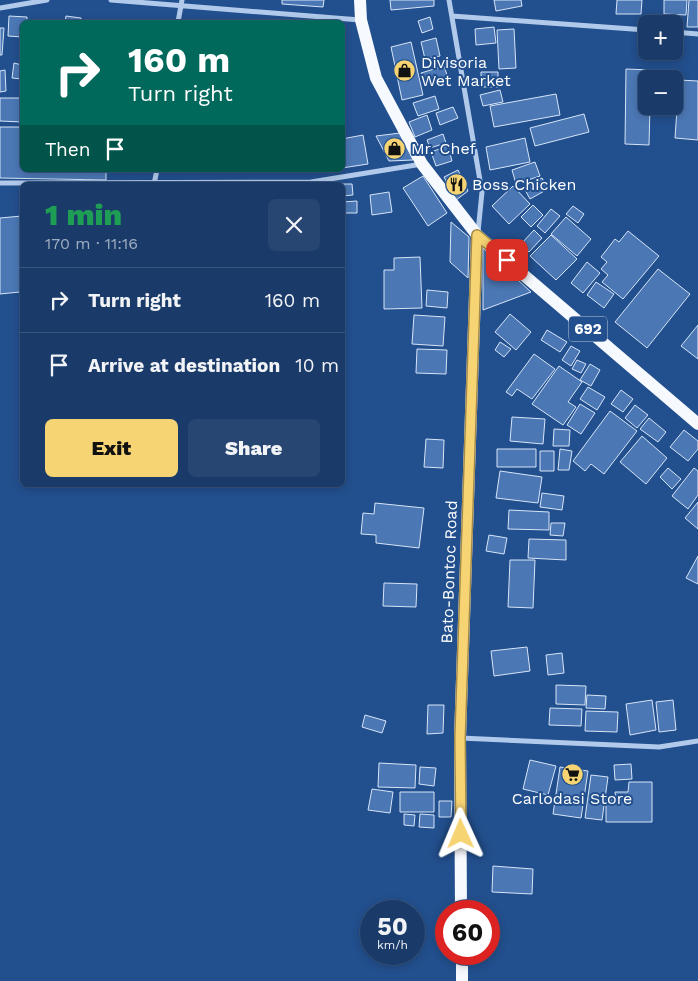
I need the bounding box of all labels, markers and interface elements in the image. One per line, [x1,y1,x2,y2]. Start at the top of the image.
map controls [638,15,683,115]
button: + [638,15,683,60]
text: 160 m [128,39,230,81]
icon: right [45,40,110,105]
place label: Divisoria Wet Market [421,53,511,90]
shop icon: Divisoria Wet Market [393,59,417,83]
button: − [638,70,683,115]
text: Turn right [128,81,233,106]
icon: arrive [101,135,129,163]
shop icon: Mr. Chef [383,136,407,160]
text: Then [45,138,91,161]
place label: Mr. Chef [411,139,477,158]
restaurant icon: Boss Chicken [444,172,468,196]
place label: Boss Chicken [472,175,576,194]
text: 1 min [45,197,122,232]
button: close [268,199,320,251]
text: 170 m · 11:16 [45,234,138,253]
pin [486,239,528,281]
icon: arrive [493,246,521,274]
icon: right [45,286,73,314]
text: Turn right [88,289,181,312]
text: 160 m [265,289,320,312]
road number: 692 [569,316,607,342]
icon: arrive [45,351,73,379]
text: Arrive at destination [88,354,280,377]
text: 10 m [295,354,339,377]
button: Exit [45,419,178,477]
button: Share [188,419,320,477]
street label: Bato-Bontoc Road [437,500,461,644]
supermarket icon: Carlodasi Store [560,762,584,786]
place label: Carlodasi Store [512,789,632,808]
position arrow [434,807,486,859]
speed limit sign: 60 [435,900,500,965]
text: 50 [377,912,408,941]
text: km/h [377,938,408,952]

